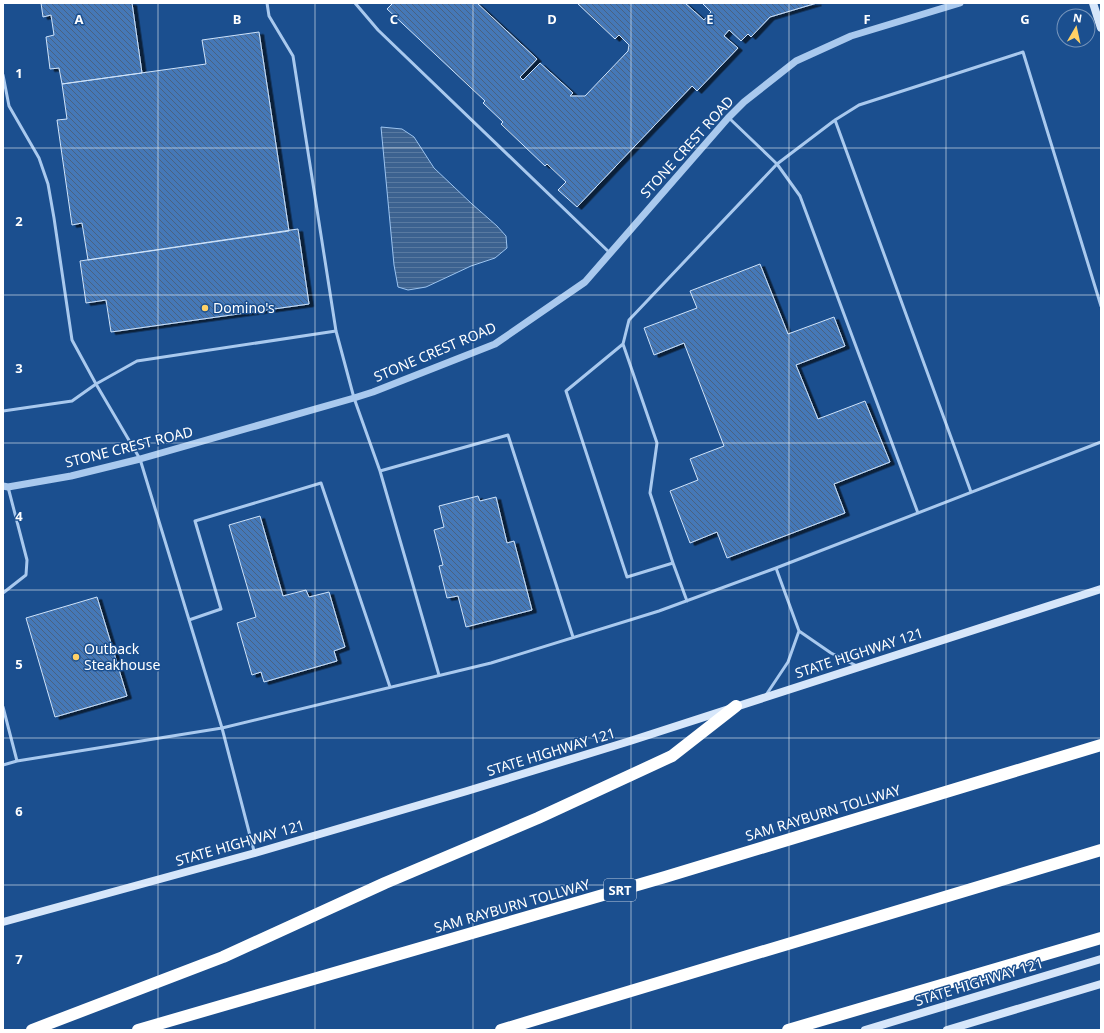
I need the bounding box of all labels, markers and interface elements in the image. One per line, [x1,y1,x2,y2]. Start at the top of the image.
north arrow [1056,8,1096,48]
text: A [75,10,84,28]
text: B [233,10,241,28]
text: C [390,10,398,28]
text: D [547,10,557,28]
text: E [706,10,714,28]
text: F [863,10,871,28]
text: G [1020,10,1030,28]
text: N [1072,10,1083,26]
text: 1 [15,64,23,82]
street label: STONE CREST ROAD [636,92,738,202]
text: 2 [15,212,23,230]
place label: Domino's [213,298,275,317]
marker: Domino's [200,303,210,313]
street label: STONE CREST ROAD [371,317,499,386]
text: 3 [15,359,23,377]
street label: STONE CREST ROAD [63,421,195,472]
text: 4 [15,507,23,525]
street label: STATE HIGHWAY 121 [792,623,925,682]
place label: Outback Steakhouse [84,639,160,674]
marker: Outback Steakhouse [71,652,81,662]
text: 5 [15,655,23,673]
street label: STATE HIGHWAY 121 [484,723,617,780]
street label: SAM RAYBURN TOLLWAY [743,780,903,845]
text: 6 [15,802,23,820]
street label: STATE HIGHWAY 121 [173,815,307,870]
street label: SAM RAYBURN TOLLWAY [432,874,592,937]
road number: SRT [604,879,636,901]
text: 7 [15,950,23,968]
street label: STATE HIGHWAY 121 [912,953,1045,1010]

